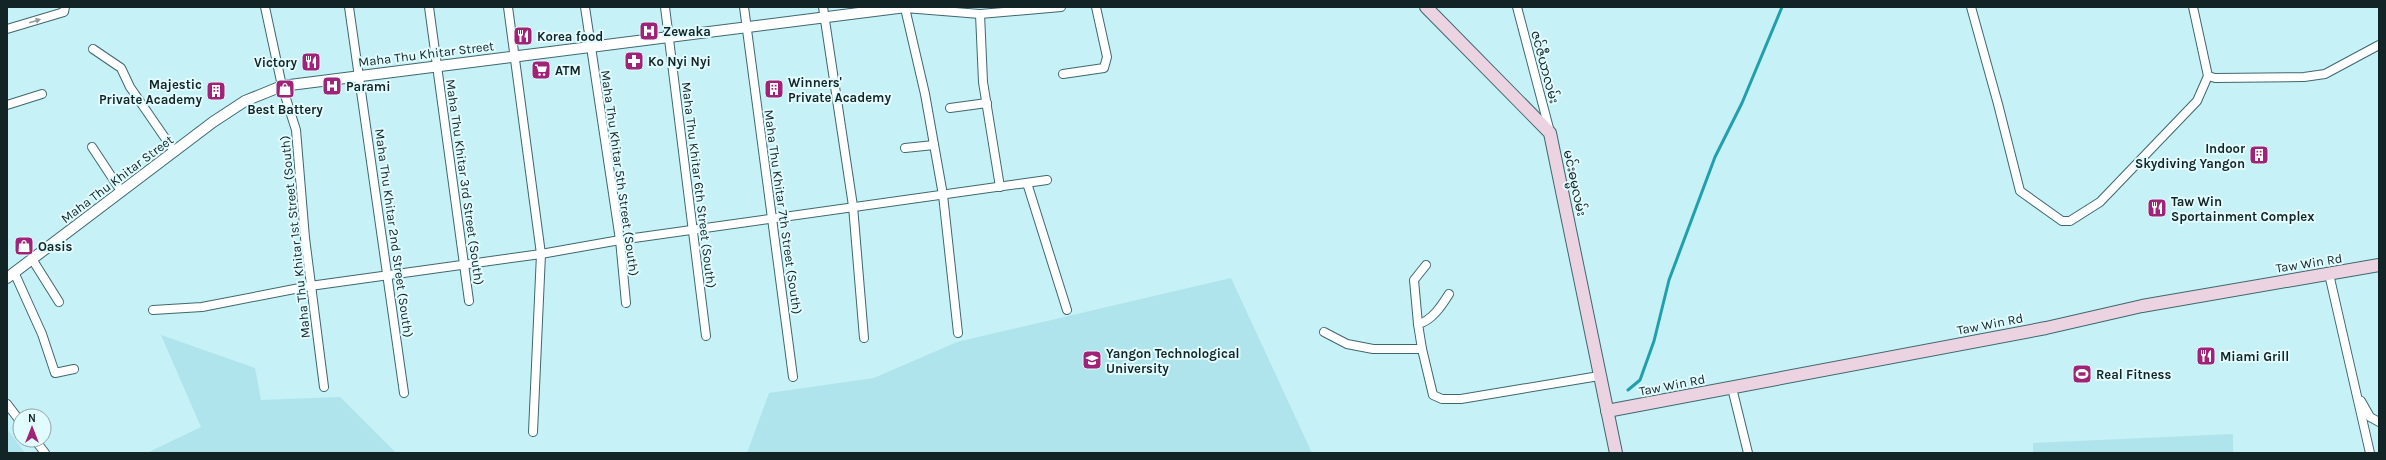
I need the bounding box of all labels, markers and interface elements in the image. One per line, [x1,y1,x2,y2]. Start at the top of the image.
one-way arrow [30,18,42,24]
hospital icon: Zewaka [638,20,660,42]
place label: Zewaka [663,24,711,39]
restaurant icon: Korea food [512,25,534,47]
place label: Korea food [537,29,603,44]
street label: ဇင်ဇီယာလမ်း [1528,29,1563,105]
street label: Maha Thu Khitar Street [357,38,495,70]
pharmacy icon: Ko Nyi Nyi [623,50,645,72]
restaurant icon: Victory [300,51,322,73]
place label: Ko Nyi Nyi [648,54,711,69]
place label: Victory [254,55,297,70]
supermarket icon: ATM [530,59,552,81]
place label: ATM [555,63,581,78]
street label: Maha Thu Khitar 5th Street (South) [598,69,642,277]
hospital icon: Parami [321,75,343,97]
place label: Winners' Private Academy [788,75,891,105]
place label: Majestic Private Academy [99,77,202,107]
shop icon: Best Battery [274,78,296,100]
street label: Maha Thu Khitar 3rd Street (South) [443,78,487,286]
building icon: Winners' Private Academy [763,78,785,100]
place label: Parami [346,79,390,94]
building icon: Majestic Private Academy [205,80,227,102]
street label: Maha Thu Khitar 6th Street (South) [679,81,719,289]
place label: Best Battery [247,102,323,117]
street label: Maha Thu Khitar 7th Street (South) [761,109,805,315]
street label: Maha Thu Khitar 2nd Street (South) [372,128,416,338]
street label: Maha Thu Khitar Street [58,132,176,226]
street label: Maha Thu Khitar 1st Street (South) [277,135,313,339]
place label: Indoor Skydiving Yangon [2135,141,2246,171]
building icon: Indoor Skydiving Yangon [2248,144,2270,166]
street label: မင်းဓမ္မလမ်း [1557,148,1590,218]
place label: Taw Win Sportainment Complex [2171,194,2314,224]
restaurant icon: Taw Win Sportainment Complex [2146,197,2168,219]
shop icon: Oasis [13,235,35,257]
place label: Oasis [38,239,73,254]
street label: Taw Win Rd [2275,250,2343,276]
street label: Taw Win Rd [1956,310,2024,338]
restaurant icon: Miami Grill [2195,345,2217,367]
place label: Yangon Technological University [1106,346,1239,376]
school or university icon: Yangon Technological University [1081,349,1103,371]
place label: Miami Grill [2220,349,2289,364]
sports icon: Real Fitness [2071,363,2093,385]
place label: Real Fitness [2096,367,2171,382]
street label: Taw Win Rd [1638,371,1706,399]
north arrow [12,408,52,448]
text: N [28,412,36,425]

